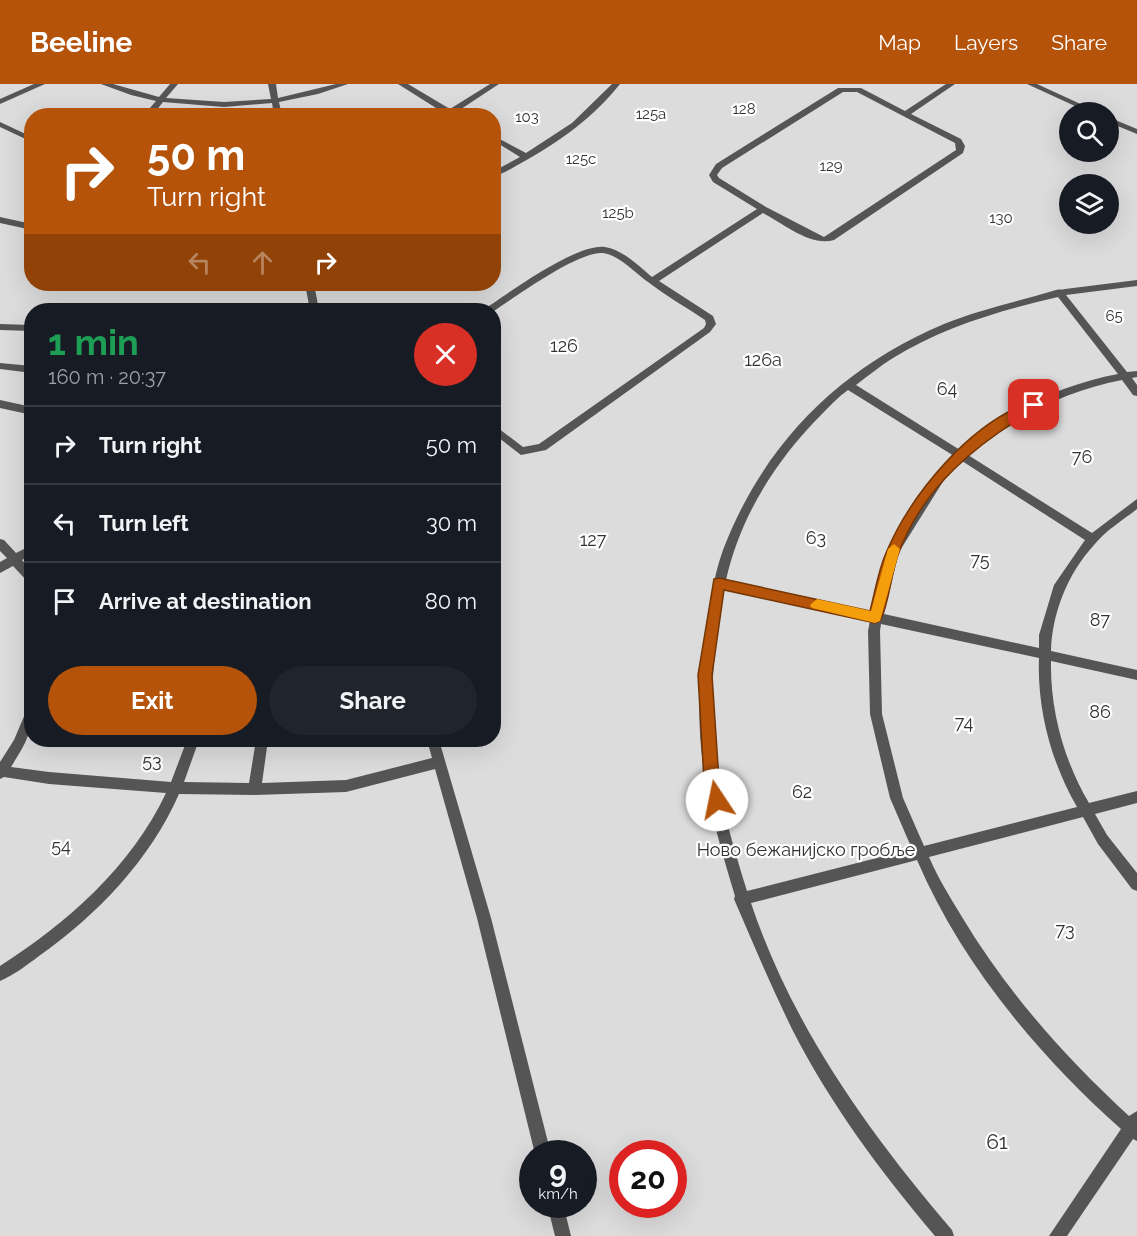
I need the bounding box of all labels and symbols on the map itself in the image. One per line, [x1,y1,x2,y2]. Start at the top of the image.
park label: 128 [732,100,756,118]
park label: 125a [636,105,666,123]
park label: 103 [515,108,539,126]
park label: 125c [566,150,596,168]
park label: 129 [819,157,843,175]
park label: 125b [602,204,634,222]
park label: 130 [989,209,1013,227]
park label: 65 [1105,307,1123,325]
park label: 126 [550,335,578,356]
park label: 126a [744,349,782,370]
park label: 64 [937,378,958,399]
pin [1008,379,1059,430]
park label: 76 [1072,446,1092,467]
park label: 63 [806,527,826,548]
park label: 127 [580,529,607,550]
park label: 75 [970,549,990,570]
park label: 87 [1090,609,1111,630]
park label: 86 [1089,701,1111,722]
park label: 74 [955,712,973,733]
park label: 53 [142,750,162,771]
position arrow [685,768,749,832]
park label: 62 [792,781,812,802]
park label: 54 [51,835,71,856]
park label: Ново бежанијско гробље [697,839,916,860]
park label: 73 [1055,919,1075,940]
park label: 61 [986,1129,1008,1154]
speed limit sign: 20 [609,1140,687,1218]

